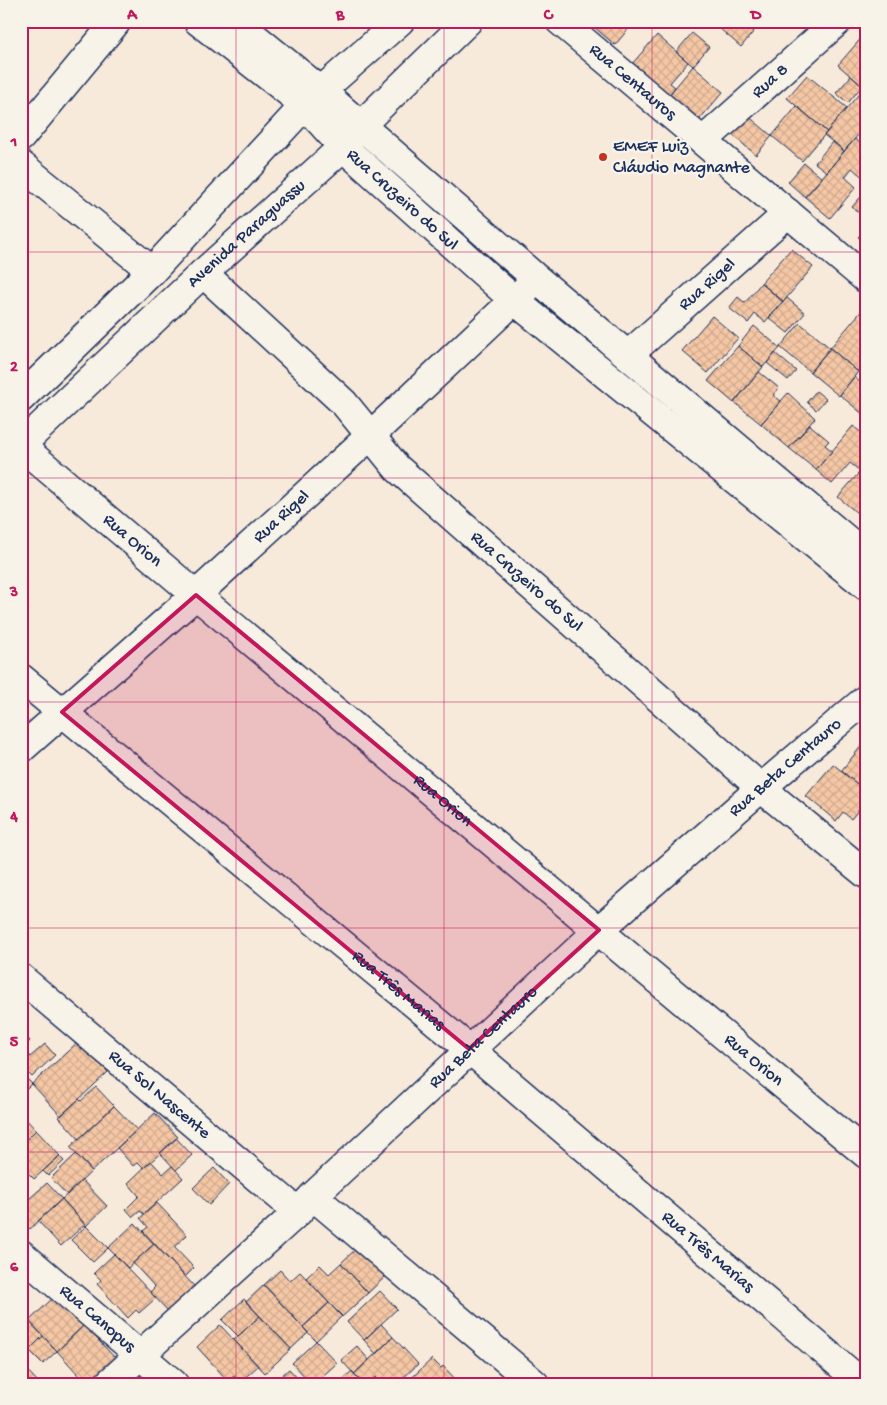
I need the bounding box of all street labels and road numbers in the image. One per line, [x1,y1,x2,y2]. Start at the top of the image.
street label: Rua Centauros [585,39,682,126]
street label: Rua 8 [748,59,793,103]
street label: Rua Cruzeiro do Sul [342,144,462,255]
street label: Avenida Paraguassu [183,175,310,293]
street label: Rua Rigel [675,254,740,315]
street label: Rua Rigel [249,486,314,548]
street label: Rua Orion [98,510,166,572]
street label: Rua Cruzeiro do Sul [466,527,587,637]
street label: Rua Beta Centauro [725,714,846,822]
street label: Rua Orion [409,770,477,832]
street label: Rua Três Marias [347,946,450,1036]
street label: Rua Beta Centauro [425,982,542,1093]
street label: Rua Orion [720,1029,788,1091]
street label: Rua Sol Nascente [104,1046,215,1144]
street label: Rua Três Marias [657,1207,759,1298]
street label: Rua Canopus [55,1280,141,1358]

